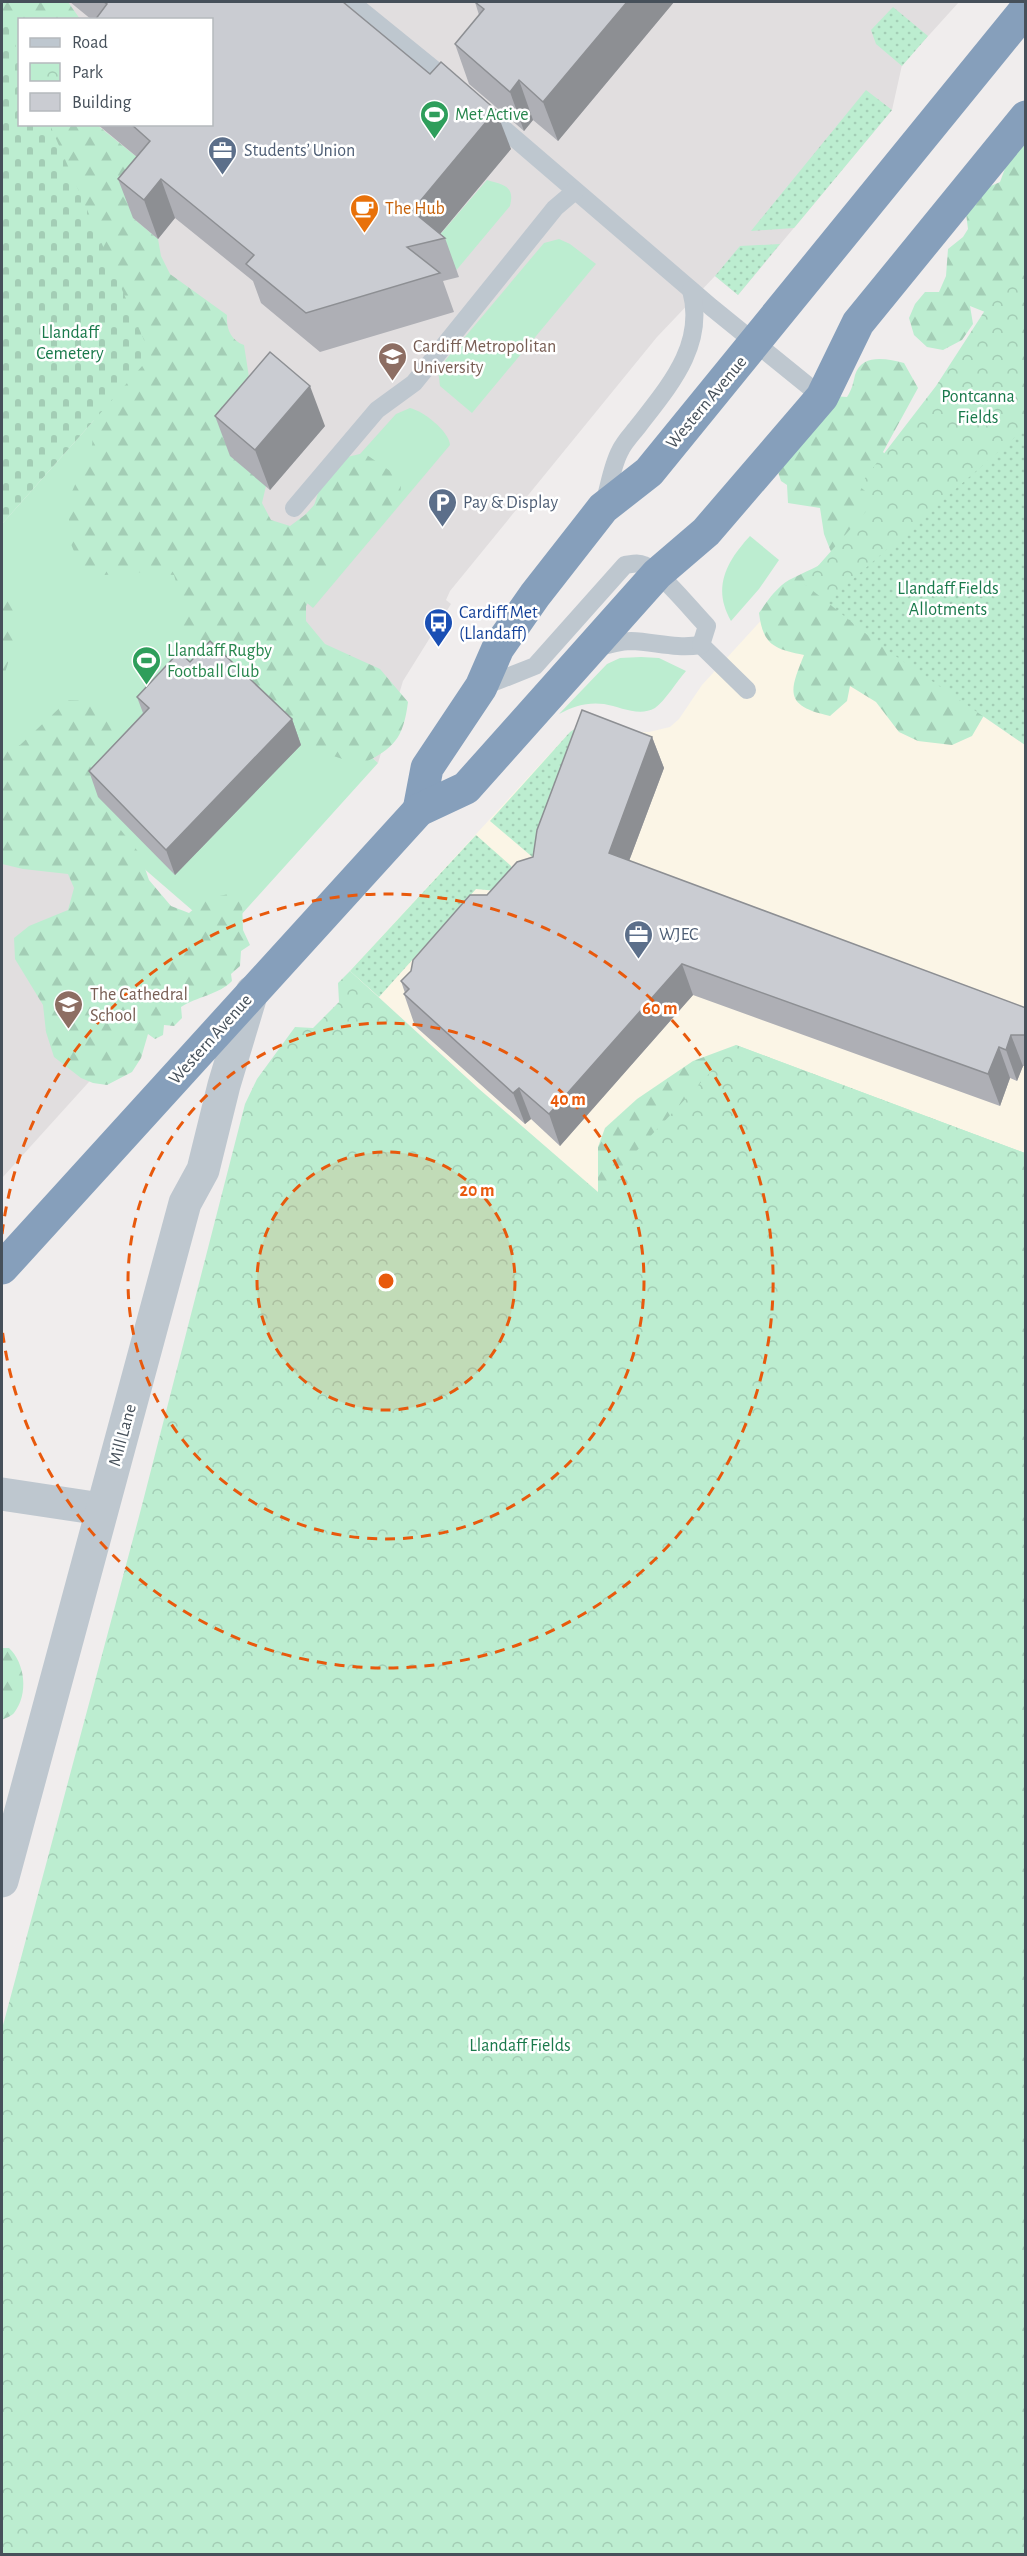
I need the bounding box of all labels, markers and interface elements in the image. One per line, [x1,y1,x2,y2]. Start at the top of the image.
legend [18,18,213,126]
text: Road [72,34,108,52]
text: Park [72,64,104,82]
text: Building [72,94,132,112]
sports icon: Met Active [418,98,450,140]
place label: Met Active [455,106,529,124]
office icon: Students’ Union [207,134,239,176]
place label: Students’ Union [244,142,355,160]
cafe icon: The Hub [348,192,380,234]
place label: The Hub [385,200,445,218]
park label: Llandaff Cemetery [36,324,104,363]
place label: Cardiff Metropolitan University [413,338,556,377]
school or university icon: Cardiff Metropolitan University [376,340,408,382]
street label: Western Avenue [663,353,750,452]
park label: Pontcanna Fields [941,388,1015,427]
parking icon: Pay & Display [426,486,458,528]
place label: Pay & Display [463,494,558,512]
park label: Llandaff Fields Allotments [897,580,999,619]
place label: Cardiff Met (Llandaff) [459,604,538,643]
bus stop icon: Cardiff Met (Llandaff) [422,606,454,648]
place label: Llandaff Rugby Football Club [167,642,272,681]
sports icon: Llandaff Rugby Football Club [130,644,162,686]
office icon: WJEC [622,918,654,960]
place label: WJEC [659,926,698,944]
place label: The Cathedral School [90,986,188,1025]
school or university icon: The Cathedral School [53,988,85,1030]
street label: Western Avenue [166,991,256,1088]
text: 60 m [642,1000,678,1018]
text: 40 m [550,1091,586,1109]
text: 20 m [459,1182,495,1200]
centre of rings [376,1271,396,1291]
street label: Mill Lane [106,1402,140,1468]
park label: Llandaff Fields [469,2037,571,2055]

